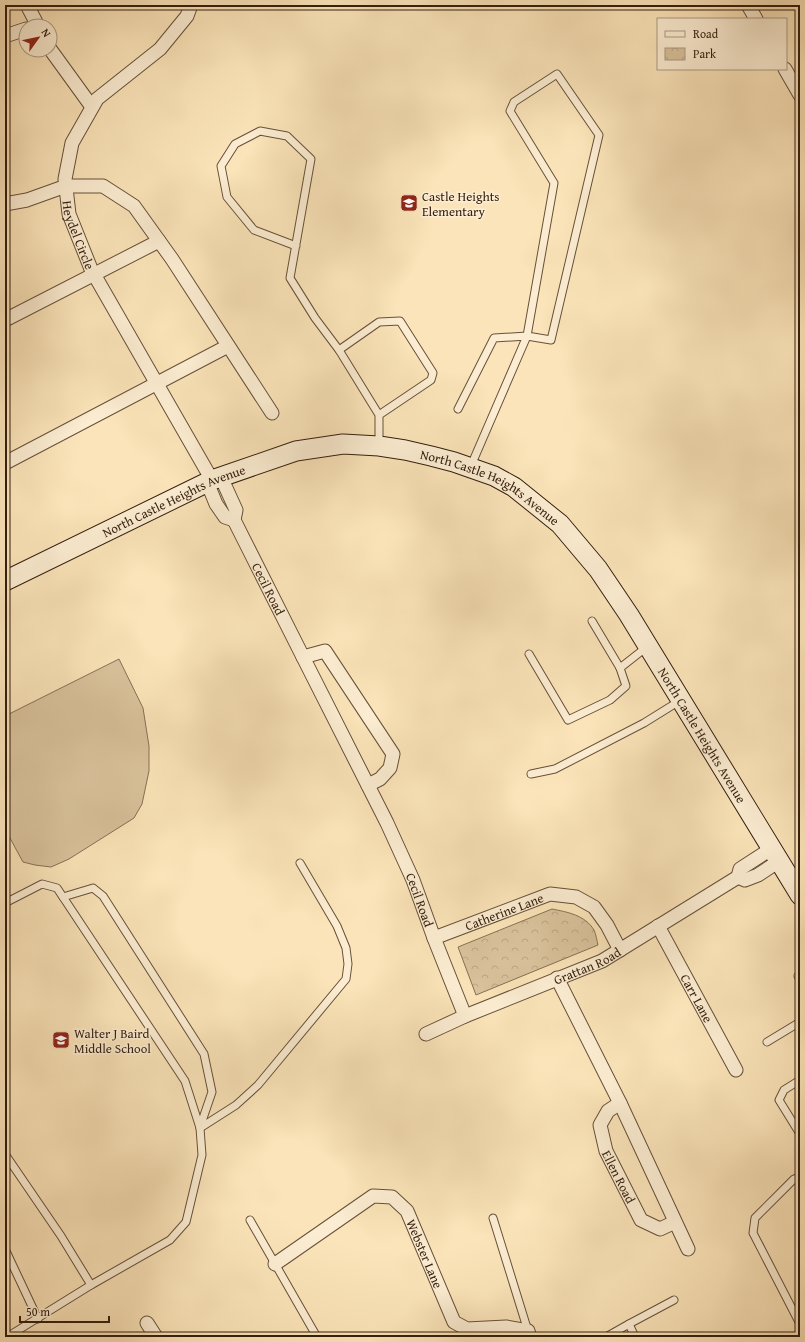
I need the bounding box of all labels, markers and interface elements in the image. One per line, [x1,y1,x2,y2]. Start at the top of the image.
north arrow [18,18,58,58]
legend [657,18,787,70]
text: N [38,25,55,41]
text: Road [693,25,719,42]
text: Park [693,45,717,62]
place label: Castle Heights Elementary [422,187,499,221]
school or university icon: Castle Heights Elementary [399,193,419,213]
street label: Heydel Circle [58,200,99,272]
street label: North Castle Heights Avenue [418,445,563,530]
street label: North Castle Heights Avenue [99,460,248,542]
street label: Cecil Road [247,560,289,618]
street label: North Castle Heights Avenue [653,664,751,807]
street label: Cecil Road [401,870,438,930]
street label: Catherine Lane [462,888,546,935]
street label: Grattan Road [551,943,625,989]
street label: Carr Lane [676,971,718,1026]
place label: Walter J Baird Middle School [74,1024,151,1058]
school or university icon: Walter J Baird Middle School [51,1030,71,1050]
street label: Ellen Road [597,1147,640,1207]
street label: Webster Lane [401,1216,448,1291]
scale bar [20,1298,109,1324]
text: 50 m [26,1303,50,1320]

